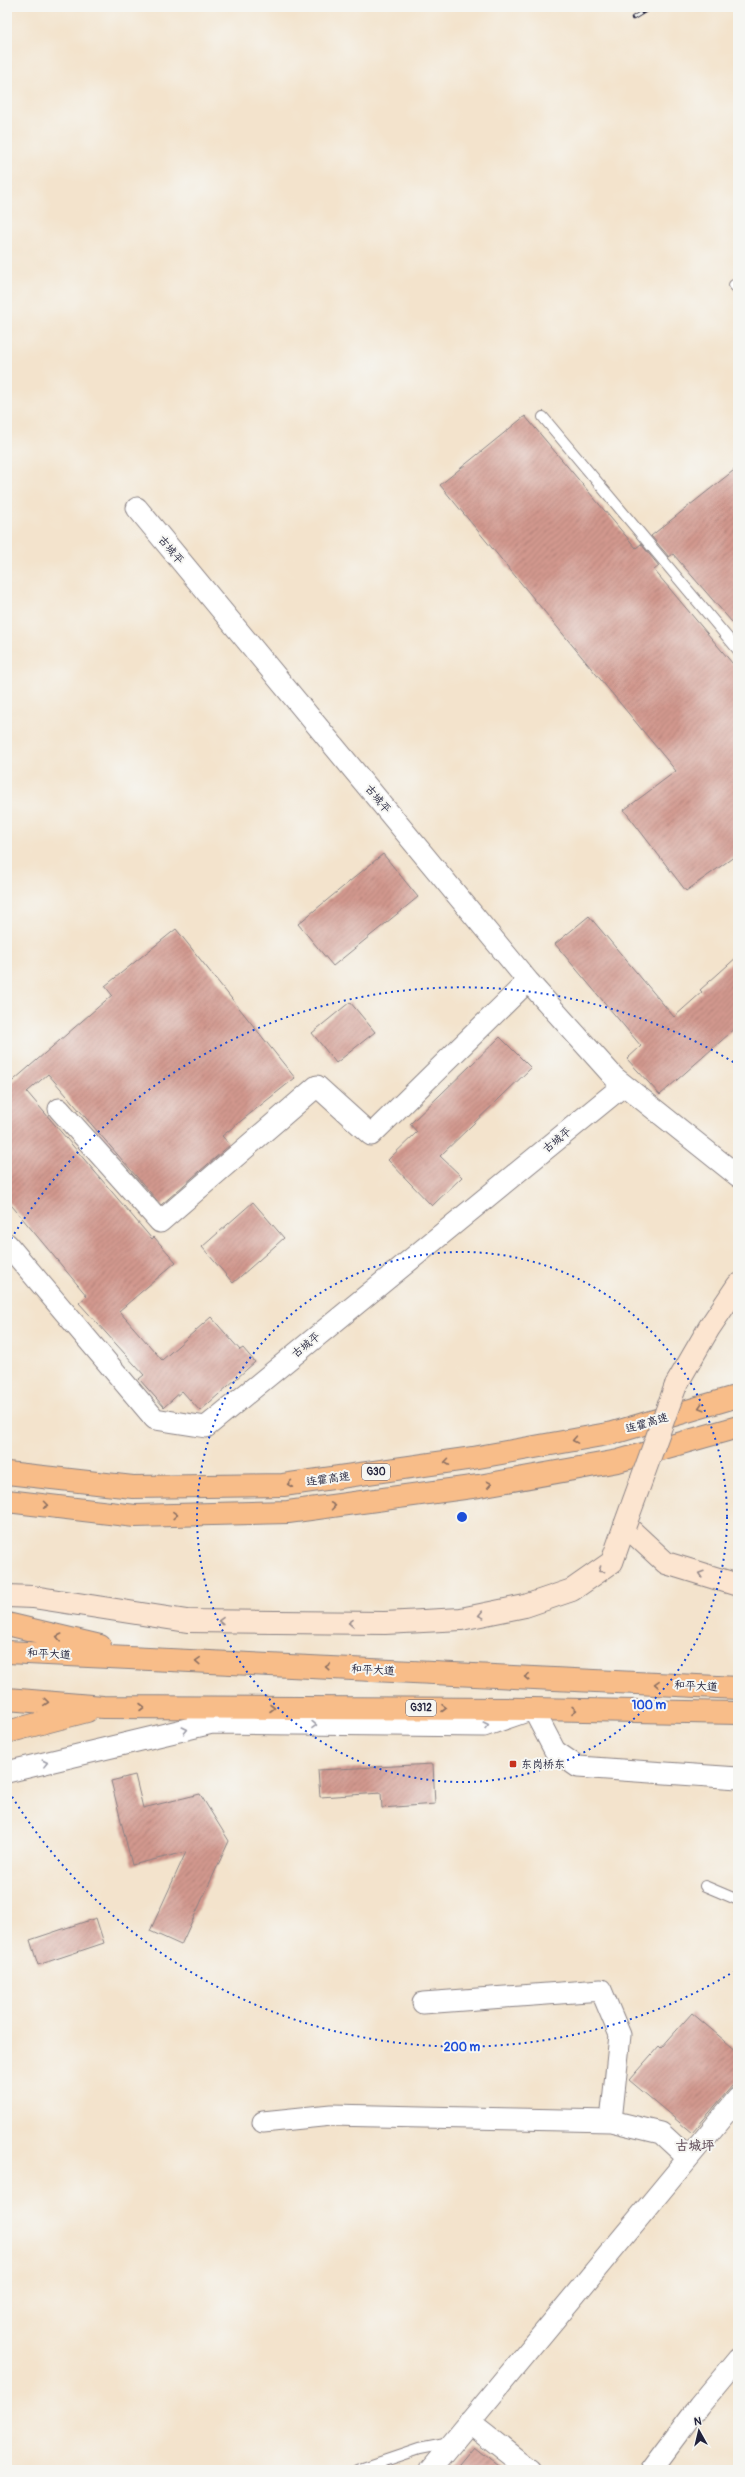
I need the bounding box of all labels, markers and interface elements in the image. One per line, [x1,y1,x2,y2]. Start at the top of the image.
street label: 古城平 [155,533,187,567]
street label: 古城平 [362,782,394,816]
street label: 古城平 [540,1125,574,1155]
street label: 古城平 [289,1330,323,1360]
one-way arrow [697,1402,704,1411]
street label: 连霍高速 [624,1411,670,1435]
one-way arrow [572,1435,578,1443]
one-way arrow [444,1457,450,1466]
road number: G30 [362,1464,390,1480]
street label: 连霍高速 [305,1470,351,1488]
one-way arrow [287,1479,293,1488]
one-way arrow [486,1480,492,1489]
one-way arrow [43,1501,49,1510]
one-way arrow [330,1502,336,1511]
centre of rings [455,1510,469,1524]
one-way arrow [172,1511,178,1519]
one-way arrow [598,1565,605,1572]
one-way arrow [697,1570,704,1579]
one-way arrow [477,1610,484,1618]
one-way arrow [218,1617,224,1625]
one-way arrow [348,1619,354,1627]
one-way arrow [56,1633,62,1641]
street label: 和平大道 [27,1646,71,1662]
one-way arrow [195,1656,201,1665]
street label: 和平大道 [351,1662,395,1678]
one-way arrow [325,1663,331,1672]
one-way arrow [524,1673,530,1682]
street label: 和平大道 [674,1678,718,1694]
one-way arrow [654,1680,660,1688]
one-way arrow [43,1697,49,1706]
text: 100 m [632,1698,667,1713]
road number: G312 [406,1700,436,1716]
one-way arrow [139,1703,145,1711]
one-way arrow [269,1703,275,1712]
one-way arrow [441,1704,447,1712]
one-way arrow [571,1706,577,1714]
one-way arrow [311,1721,317,1729]
one-way arrow [483,1721,489,1729]
one-way arrow [182,1726,188,1734]
place label: 东岗桥东 [521,1758,565,1771]
one-way arrow [41,1759,48,1768]
marker: 东岗桥东 [508,1759,518,1769]
text: 200 m [444,2040,481,2055]
district label: 古城坪 [675,2138,715,2154]
north arrow [679,2411,719,2451]
text: N [693,2415,703,2429]

